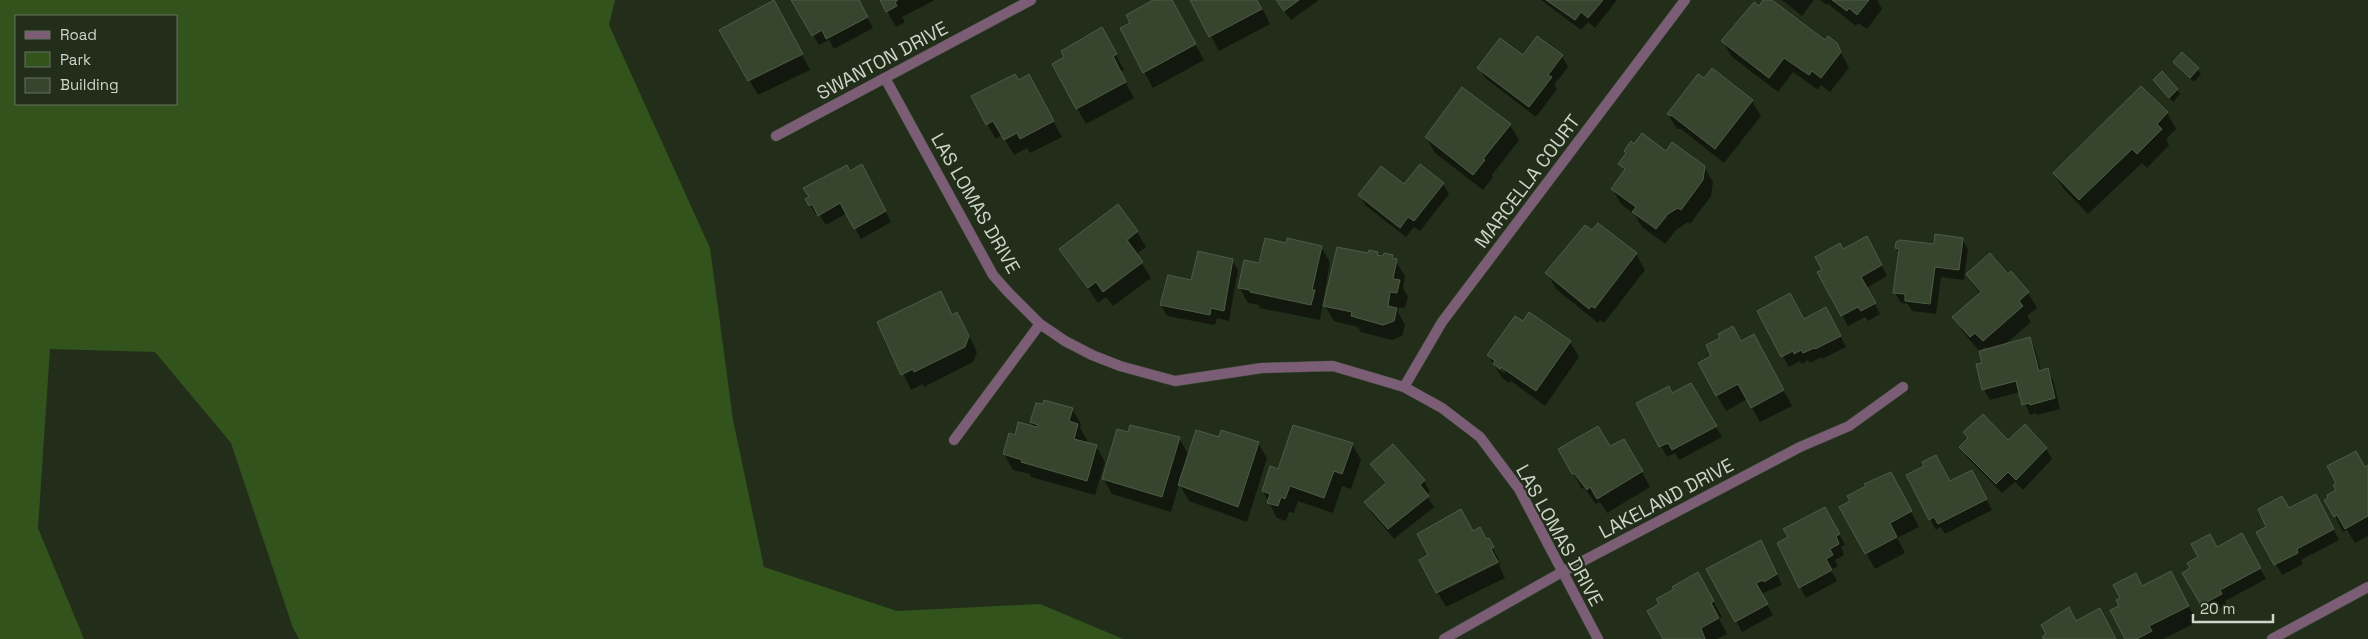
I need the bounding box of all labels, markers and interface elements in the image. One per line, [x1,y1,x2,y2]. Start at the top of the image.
legend [15,15,178,105]
street label: SWANTON DRIVE [812,15,952,105]
text: Road [60,25,97,44]
text: Park [60,50,91,69]
text: Building [60,75,119,94]
street label: MARCELLA COURT [1469,109,1586,253]
street label: LAS LOMAS DRIVE [925,129,1026,278]
street label: LAKELAND DRIVE [1595,452,1738,544]
street label: LAS LOMAS DRIVE [1510,460,1609,610]
scale bar [2193,592,2273,624]
text: 20 m [2200,599,2235,618]

